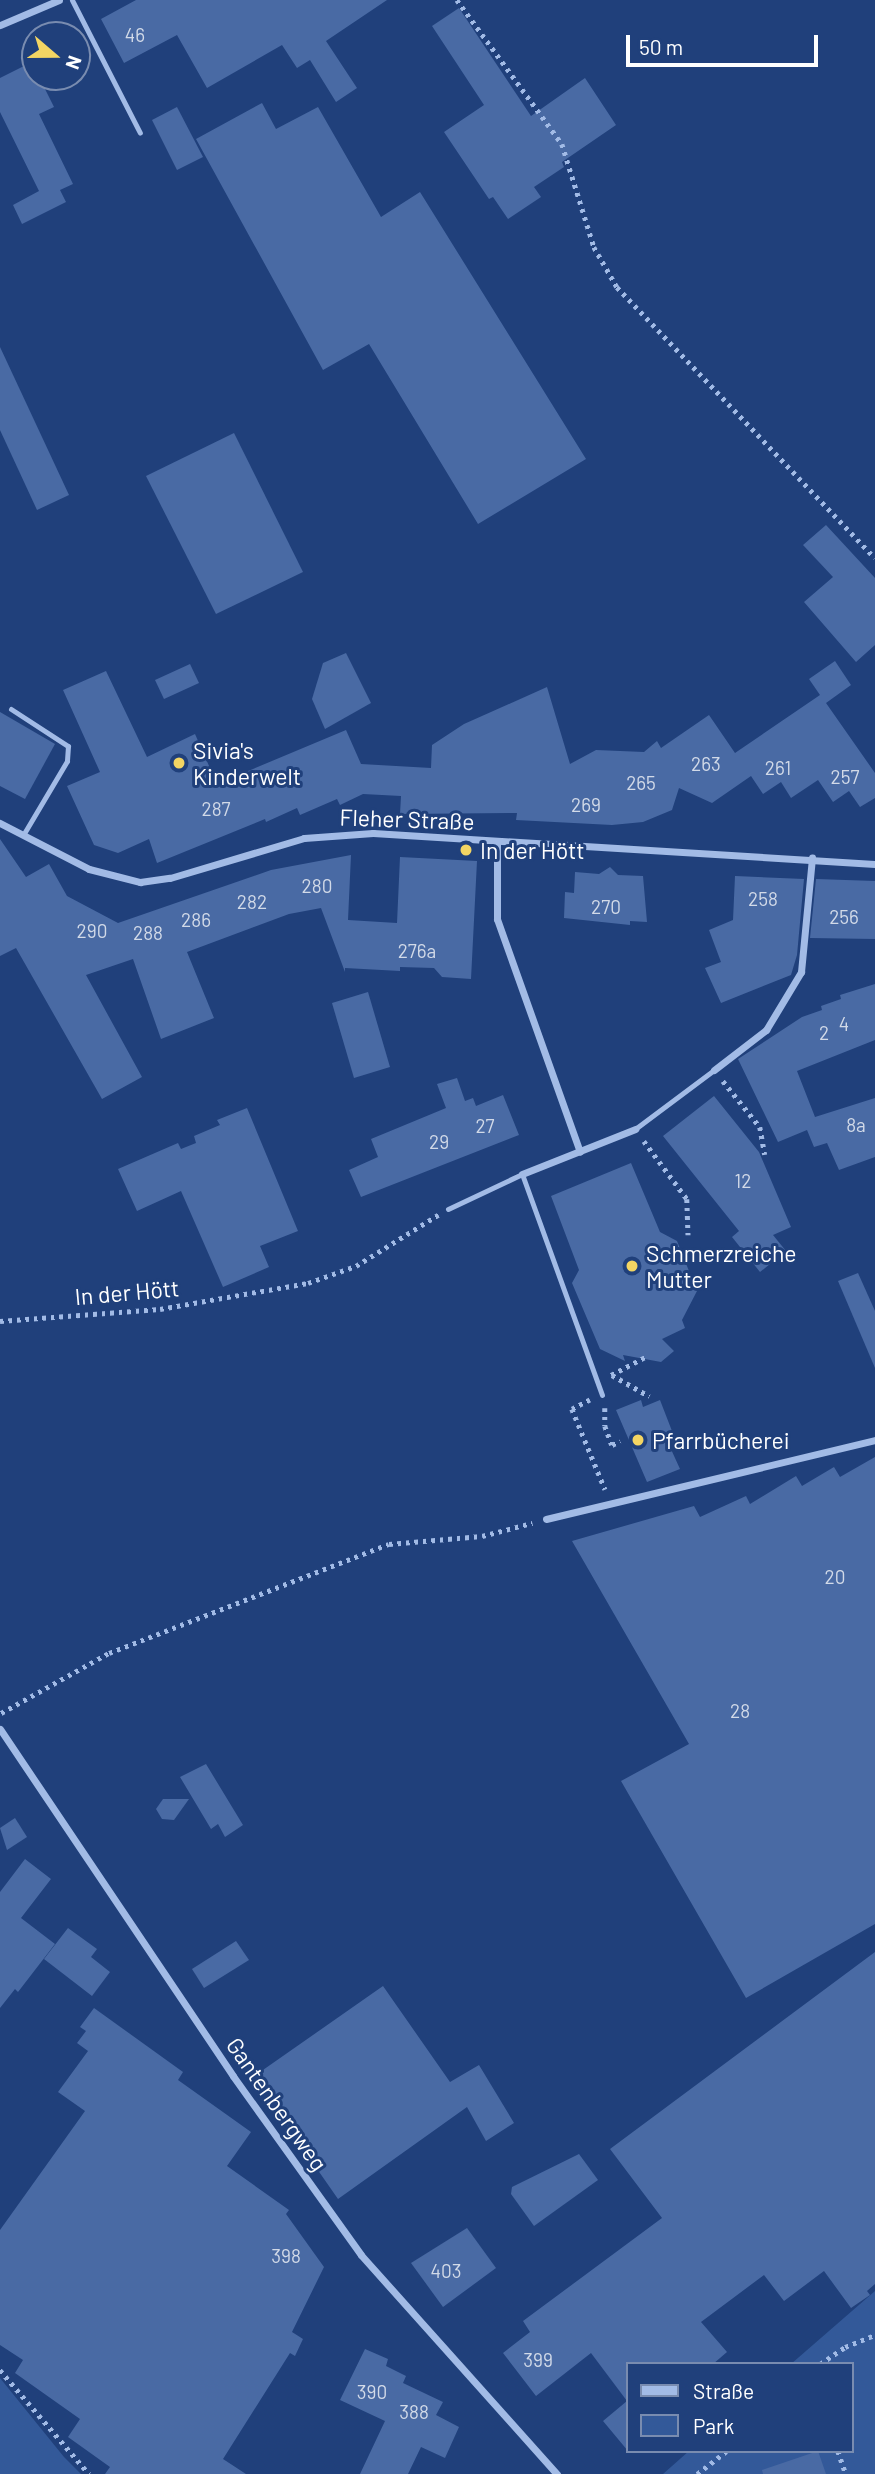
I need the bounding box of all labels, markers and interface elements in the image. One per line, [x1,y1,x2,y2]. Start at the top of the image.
north arrow [21,21,91,91]
scale bar [630,21,822,65]
house number: 46 [125,24,145,46]
text: 50 m [639,34,683,59]
text: N [61,53,87,73]
place label: Sivia's Kinderwelt [193,736,301,790]
house number: 263 [691,753,721,775]
marker: Sivia's Kinderwelt [171,755,187,771]
house number: 261 [765,757,791,779]
house number: 257 [831,766,859,788]
house number: 265 [626,772,656,794]
house number: 269 [571,794,601,816]
house number: 287 [201,798,231,820]
street label: Fleher Straße [339,803,475,835]
place label: In der Hött [480,836,585,864]
marker: In der Hött [458,842,474,858]
house number: 280 [302,875,332,897]
house number: 258 [748,888,778,910]
house number: 282 [237,891,267,913]
house number: 270 [591,896,621,918]
house number: 256 [829,906,859,928]
house number: 286 [181,909,211,931]
house number: 290 [77,920,107,942]
house number: 288 [133,922,163,944]
house number: 276a [398,940,436,962]
house number: 4 [839,1013,849,1035]
house number: 2 [819,1022,829,1044]
house number: 8a [846,1114,866,1136]
house number: 27 [475,1115,495,1137]
house number: 29 [429,1131,449,1153]
house number: 12 [735,1170,751,1192]
place label: Schmerzreiche Mutter [646,1239,796,1293]
marker: Schmerzreiche Mutter [624,1258,640,1274]
street label: In der Hött [74,1274,180,1310]
place label: Pfarrbücherei [652,1426,790,1454]
marker: Pfarrbücherei [630,1432,646,1448]
house number: 20 [825,1566,845,1588]
house number: 28 [730,1700,750,1722]
street label: Gantenbergweg [221,2032,333,2176]
house number: 398 [271,2245,301,2267]
house number: 403 [431,2260,461,2282]
house number: 399 [523,2349,553,2371]
legend [626,2362,854,2453]
text: Straße [693,2378,754,2403]
house number: 390 [357,2381,387,2403]
house number: 388 [399,2401,429,2423]
text: Park [693,2413,734,2438]

